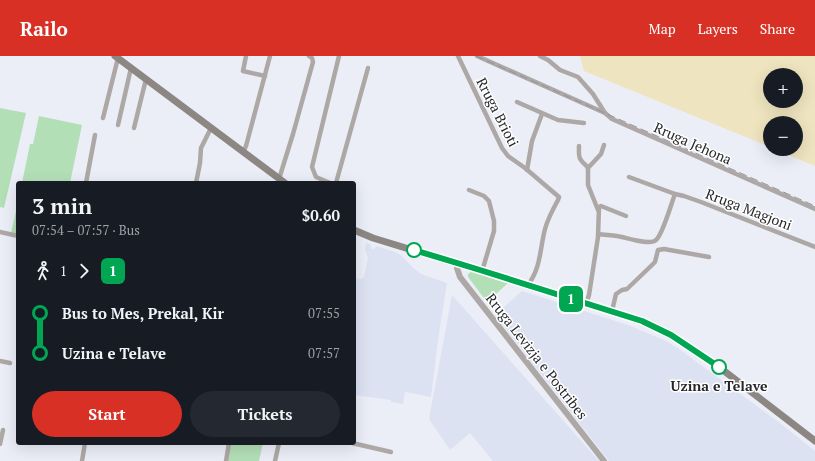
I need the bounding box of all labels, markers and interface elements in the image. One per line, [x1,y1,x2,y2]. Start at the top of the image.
text: Railo [20,16,68,41]
text: Map [649,19,676,38]
text: Layers [698,19,738,38]
text: Share [760,19,795,38]
map controls [763,68,803,156]
button: + [763,68,803,108]
street label: Rruga Brioti [472,74,524,150]
button: − [763,116,803,156]
street label: Rruga Jehona [651,117,735,169]
street label: Rruga Magjoni [703,184,795,234]
text: 3 min [32,191,92,220]
text: $0.60 [302,205,340,225]
text: 07:54 – 07:57 · Bus [32,221,140,239]
unlabelled marker [406,242,422,258]
icon: walk [32,260,54,282]
icon: forward [73,260,95,282]
text: 1 [109,261,117,280]
text: 1 [60,262,67,280]
line badge: 1 [558,286,584,312]
street label: Rruga Levizja e Postribes [482,289,592,423]
text: 1 [567,289,575,308]
text: Bus to Mes, Prekal, Kir [62,303,224,323]
text: 07:55 [308,304,340,322]
text: Uzina e Telave [62,343,166,363]
text: 07:57 [308,344,340,362]
marker: Uzina e Telave [711,359,727,375]
place label: Uzina e Telave [670,376,768,395]
button: Start [32,391,182,437]
button: Tickets [190,391,340,437]

